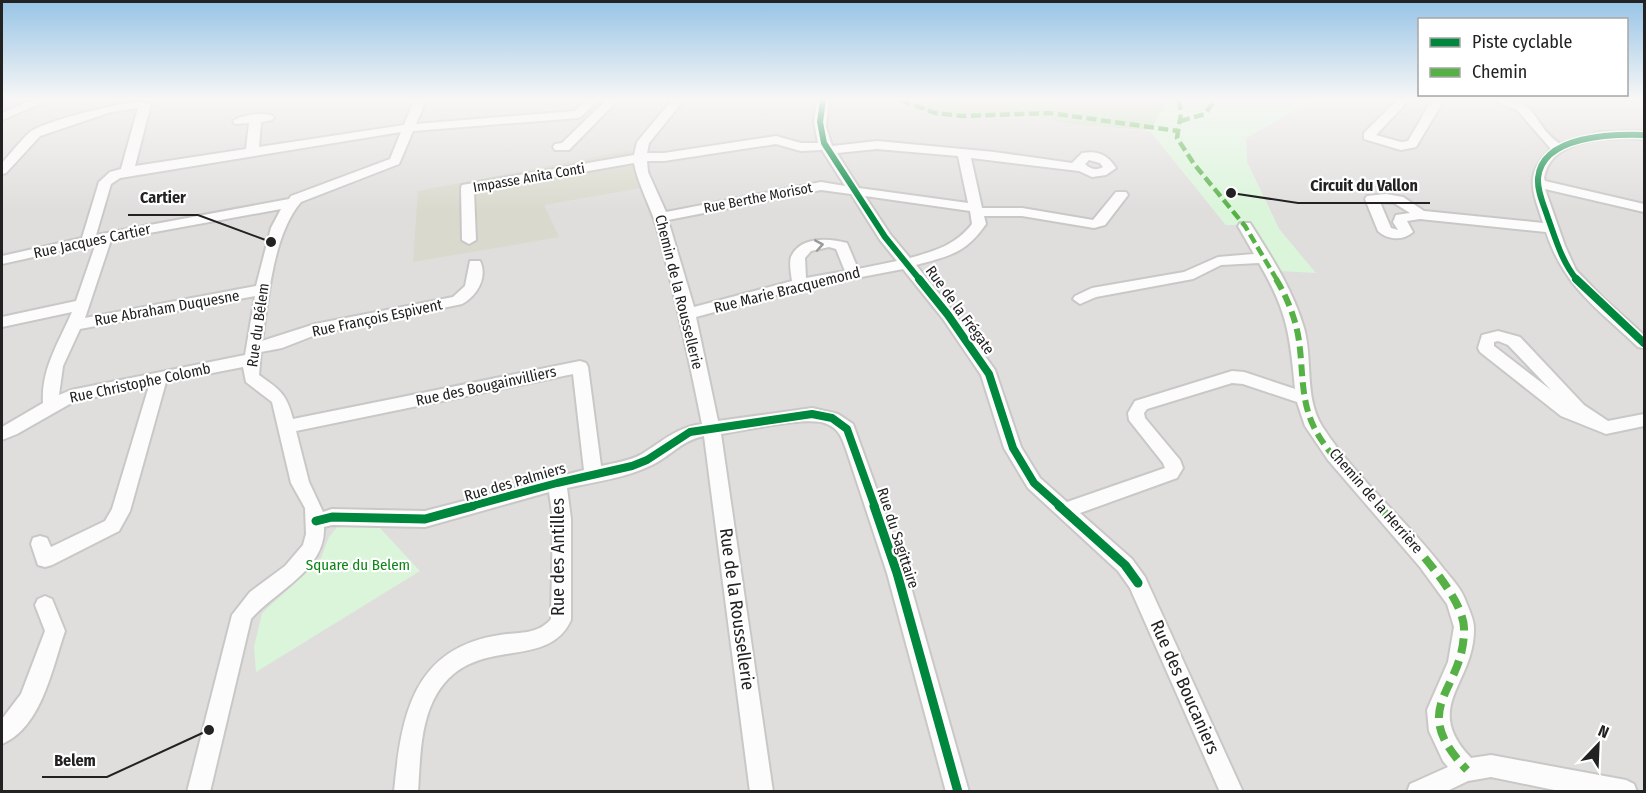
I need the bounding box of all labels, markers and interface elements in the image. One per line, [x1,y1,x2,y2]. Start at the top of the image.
legend [1418,18,1628,96]
text: Piste cyclable [1472,31,1572,53]
text: Chemin [1472,61,1527,83]
street label: Impasse Anita Conti [472,160,586,196]
callout: Circuit du Vallon [1298,169,1430,203]
text: Circuit du Vallon [1310,176,1418,195]
street label: Rue Berthe Morisot [702,179,814,217]
callout: Cartier [128,181,198,215]
text: Cartier [140,188,186,207]
street label: Chemin de la Roussellerie [651,213,707,371]
street label: Rue Jacques Cartier [32,220,153,262]
one-way arrow [815,239,824,251]
street label: Rue de la Frégate [922,262,998,358]
street label: Rue Marie Bracquemond [712,263,862,317]
street label: Rue du Bélem [243,282,273,368]
street label: Rue Abraham Duquesne [93,286,241,330]
street label: Rue François Espivent [310,295,444,341]
street label: Rue Christophe Colomb [68,359,212,407]
street label: Rue des Bougainvilliers [414,362,558,410]
street label: Chemin de la Herrière [1325,445,1427,557]
street label: Rue des Palmiers [462,459,568,505]
street label: Rue du Sagittaire [873,485,923,591]
street label: Rue des Antilles [547,498,569,616]
street label: Rue de la Roussellerie [715,527,759,692]
park label: Square du Belem [306,556,410,574]
street label: Rue des Boucaniers [1146,617,1225,758]
north arrow [1568,715,1628,775]
text: N [1596,721,1612,742]
callout: Belem [42,743,107,777]
text: Belem [54,751,96,770]

